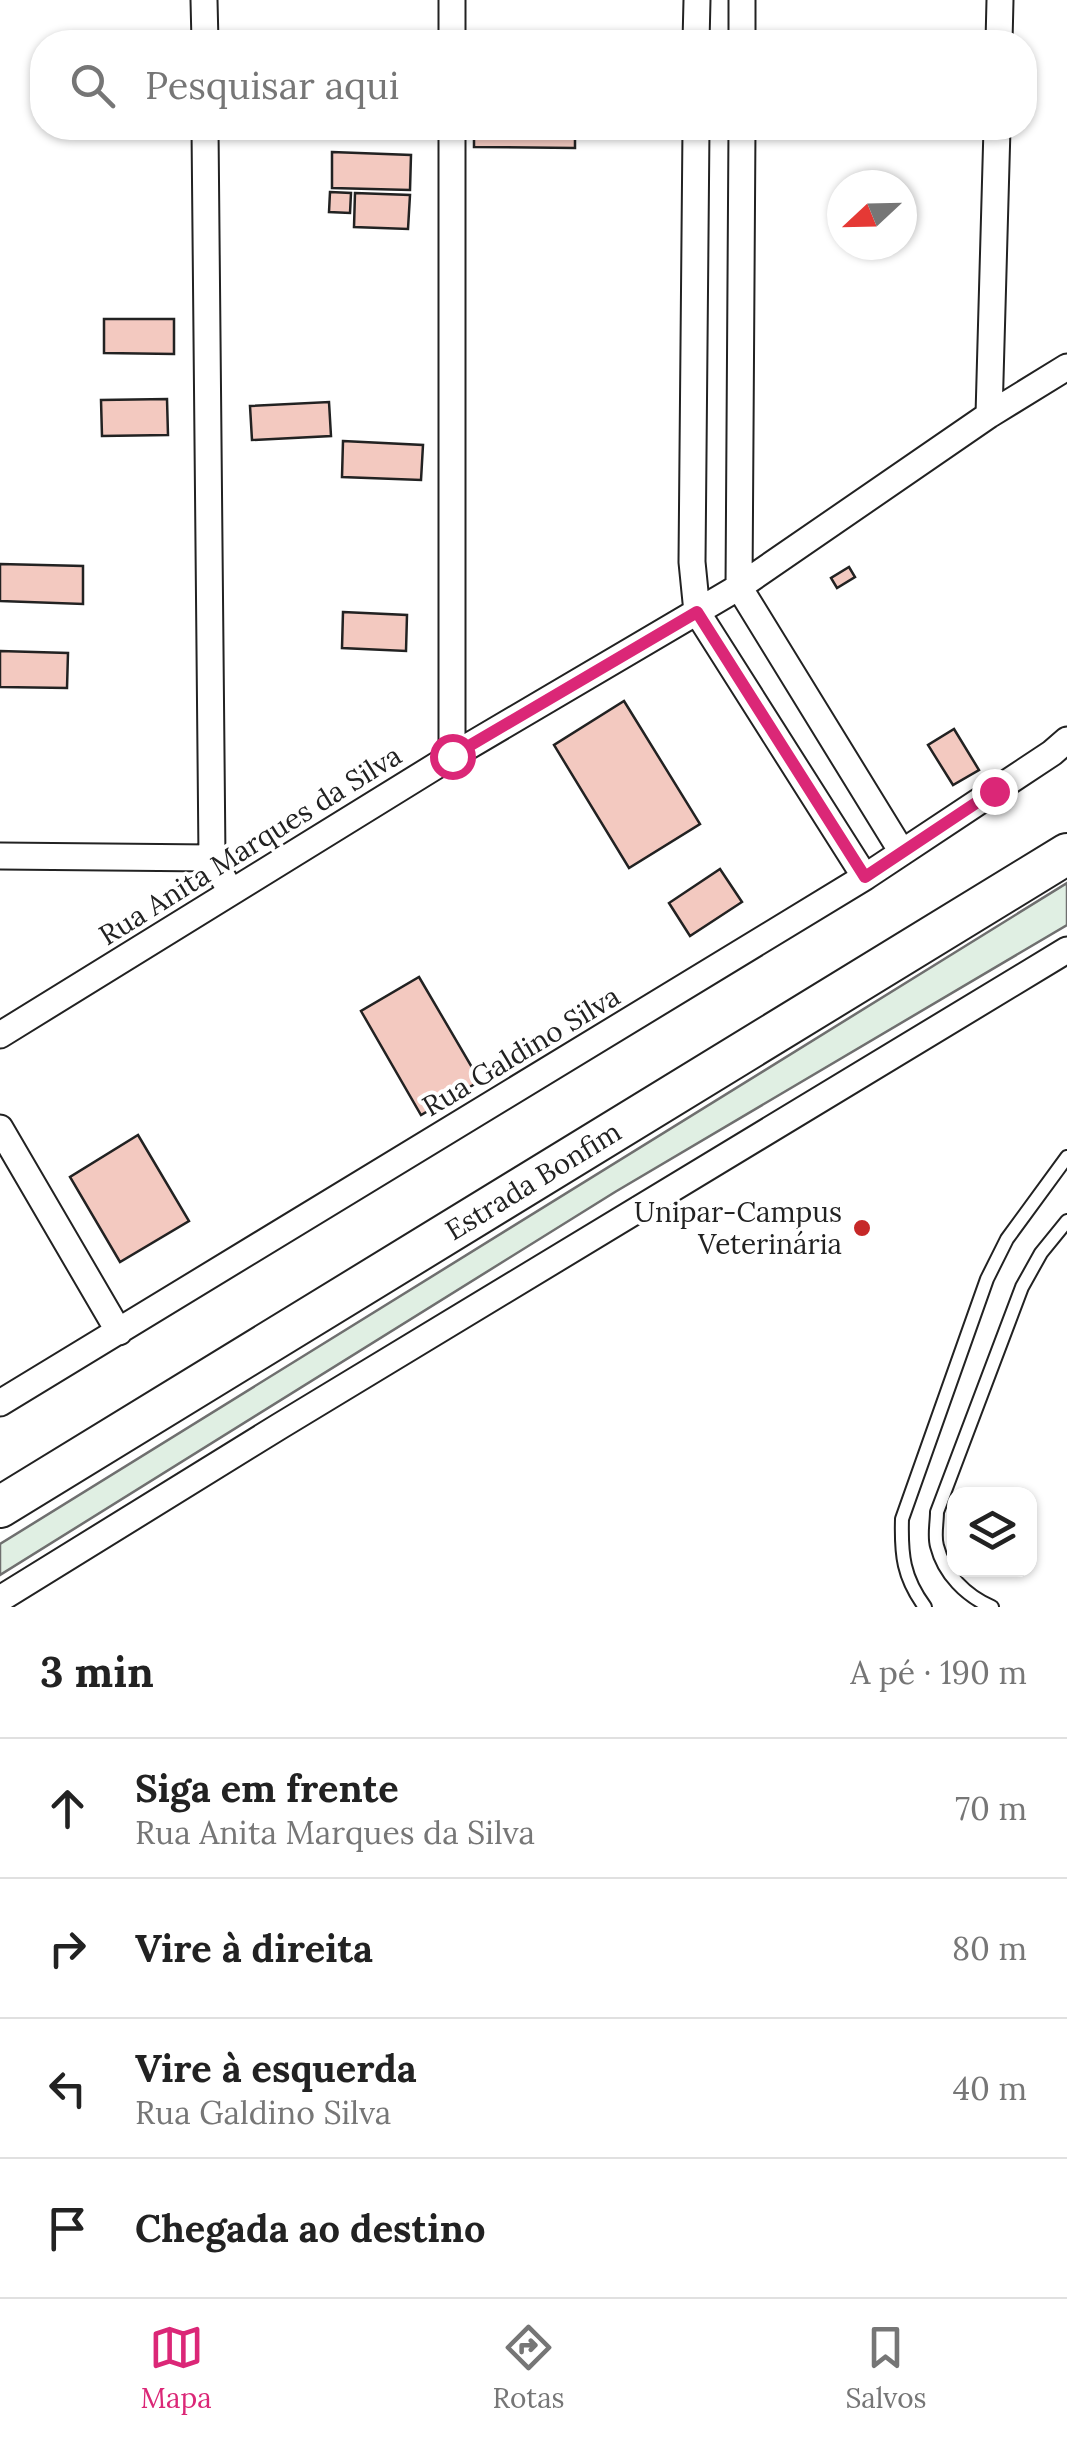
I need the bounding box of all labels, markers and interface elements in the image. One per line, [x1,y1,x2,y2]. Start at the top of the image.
search box [30,30,1037,140]
icon: search [65,58,120,113]
text: Pesquisar aqui [145,61,399,109]
north arrow [827,170,917,260]
route start [430,734,476,780]
street label: Rua Anita Marques da Silva [92,737,408,953]
route end [972,769,1018,815]
street label: Rua Galdino Silva [416,978,626,1124]
street label: Estrada Bonfim [439,1113,628,1248]
place label: Unipar-Campus Veterinária [634,1194,842,1262]
marker: Unipar-Campus Veterinária [851,1217,873,1239]
map controls [947,1487,1037,1577]
button: layers [947,1487,1037,1577]
text: 3 min [40,1645,154,1699]
text: A pé · 190 m [850,1652,1027,1693]
text: Siga em frente [135,1764,399,1812]
icon: ahead [40,1781,95,1836]
text: 70 m [955,1788,1027,1829]
text: Rua Anita Marques da Silva [135,1812,535,1853]
icon: right [40,1921,95,1976]
text: Vire à direita [135,1924,373,1972]
text: 80 m [952,1928,1027,1969]
text: Vire à esquerda [135,2044,417,2092]
icon: left [40,2061,95,2116]
text: 40 m [953,2068,1027,2109]
text: Rua Galdino Silva [135,2092,391,2133]
icon: arrive [40,2201,95,2256]
text: Chegada ao destino [135,2204,485,2252]
tab: Mapa [140,2320,212,2416]
tab: Rotas [493,2320,565,2416]
tab: Salvos [845,2320,927,2416]

